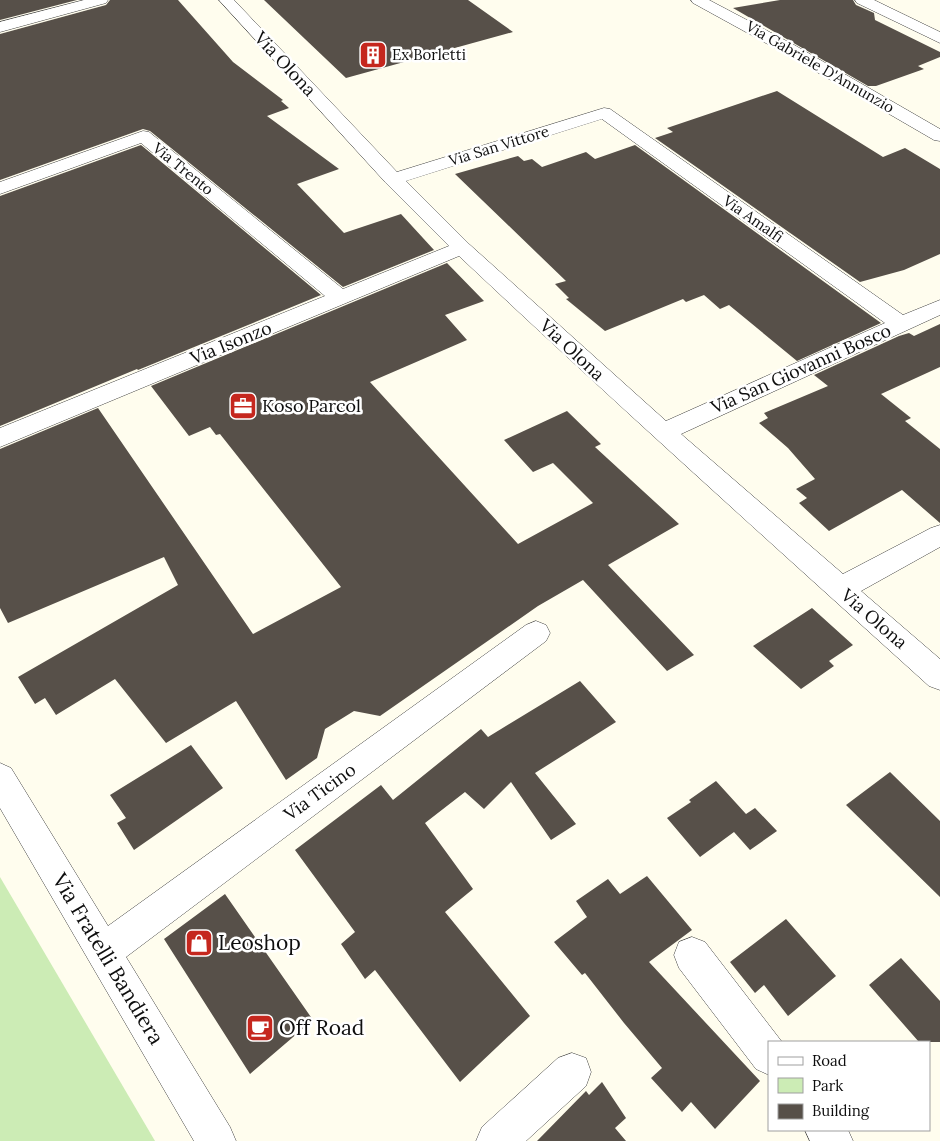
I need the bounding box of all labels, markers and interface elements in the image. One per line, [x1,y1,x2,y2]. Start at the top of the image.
street label: Via Gabriele D'Annunzio [742,16,898,117]
street label: Via Olona [249,26,321,101]
building icon: Ex Borletti [358,40,388,70]
place label: Ex Borletti [392,45,466,64]
street label: Via San Vittore [445,121,551,170]
street label: Via Trento [148,138,218,199]
street label: Via Amalfi [719,190,787,246]
street label: Via Olona [534,313,610,385]
street label: Via Isonzo [186,316,275,370]
street label: Via San Giovanni Bosco [706,318,894,419]
office icon: Koso Parcol [228,391,258,421]
place label: Koso Parcol [262,394,361,417]
street label: Via Olona [836,583,912,654]
street label: Via Ticino [278,758,360,826]
street label: Via Fratelli Bandiera [46,867,170,1050]
shop icon: Leoshop [184,928,214,958]
place label: Leoshop [218,929,301,956]
cafe icon: Off Road [245,1013,275,1043]
place label: Off Road [279,1014,364,1041]
legend [768,1041,930,1131]
text: Road [812,1051,847,1070]
text: Park [812,1076,843,1095]
text: Building [812,1101,870,1120]

